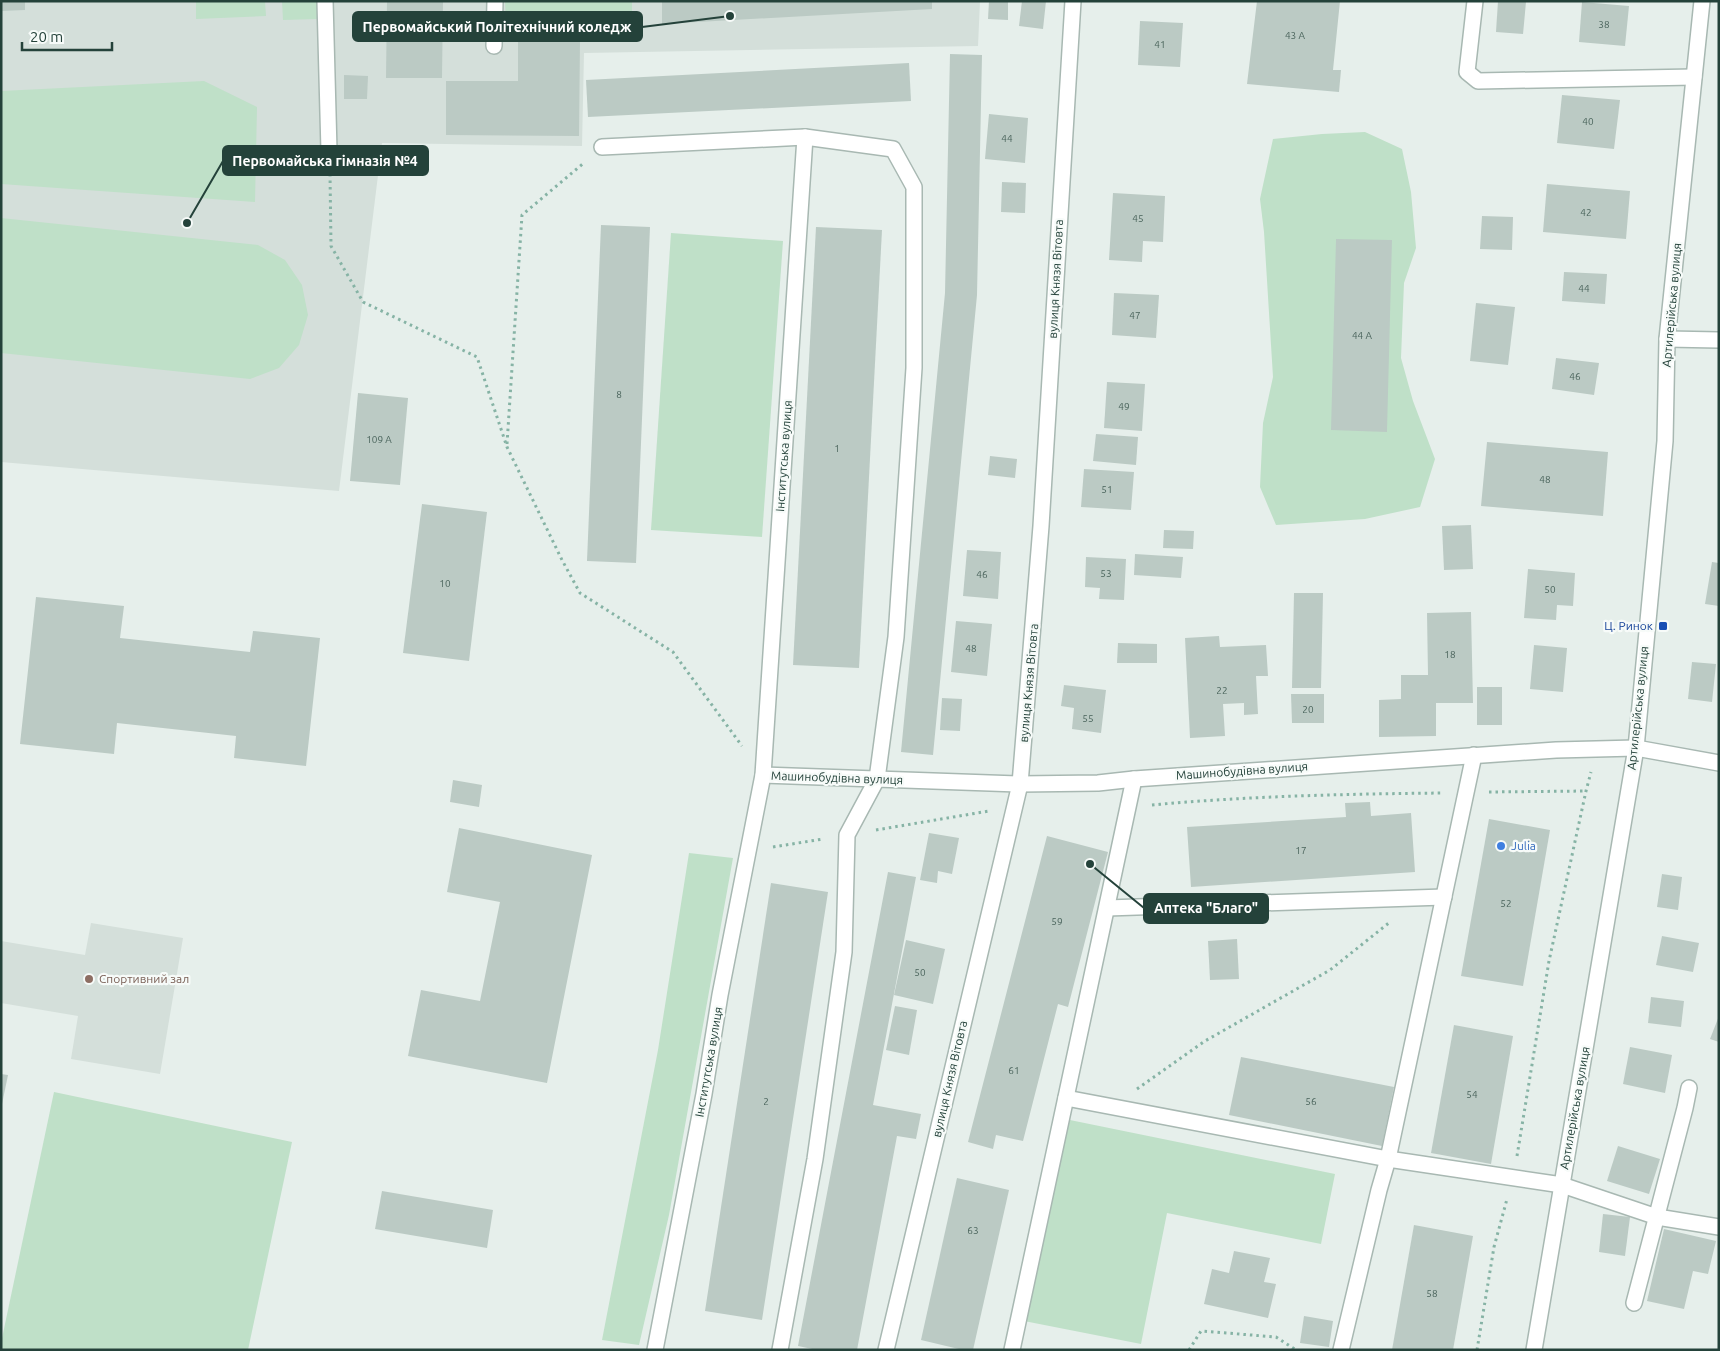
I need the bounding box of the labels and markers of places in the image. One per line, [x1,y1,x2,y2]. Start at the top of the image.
callout: Первомайський Політехнічний коледж [353,12,642,41]
callout: Первомайська гімназія №4 [223,146,428,175]
place label: Ц. Ринок [1604,619,1653,632]
marker: Ц. Ринок [1657,620,1669,632]
place label: Julia [1511,839,1536,852]
marker: Julia [1495,840,1507,852]
callout: Аптека "Благо" [1144,894,1268,923]
place label: Спортивний зал [99,972,189,985]
marker: Спортивний зал [83,973,95,985]

